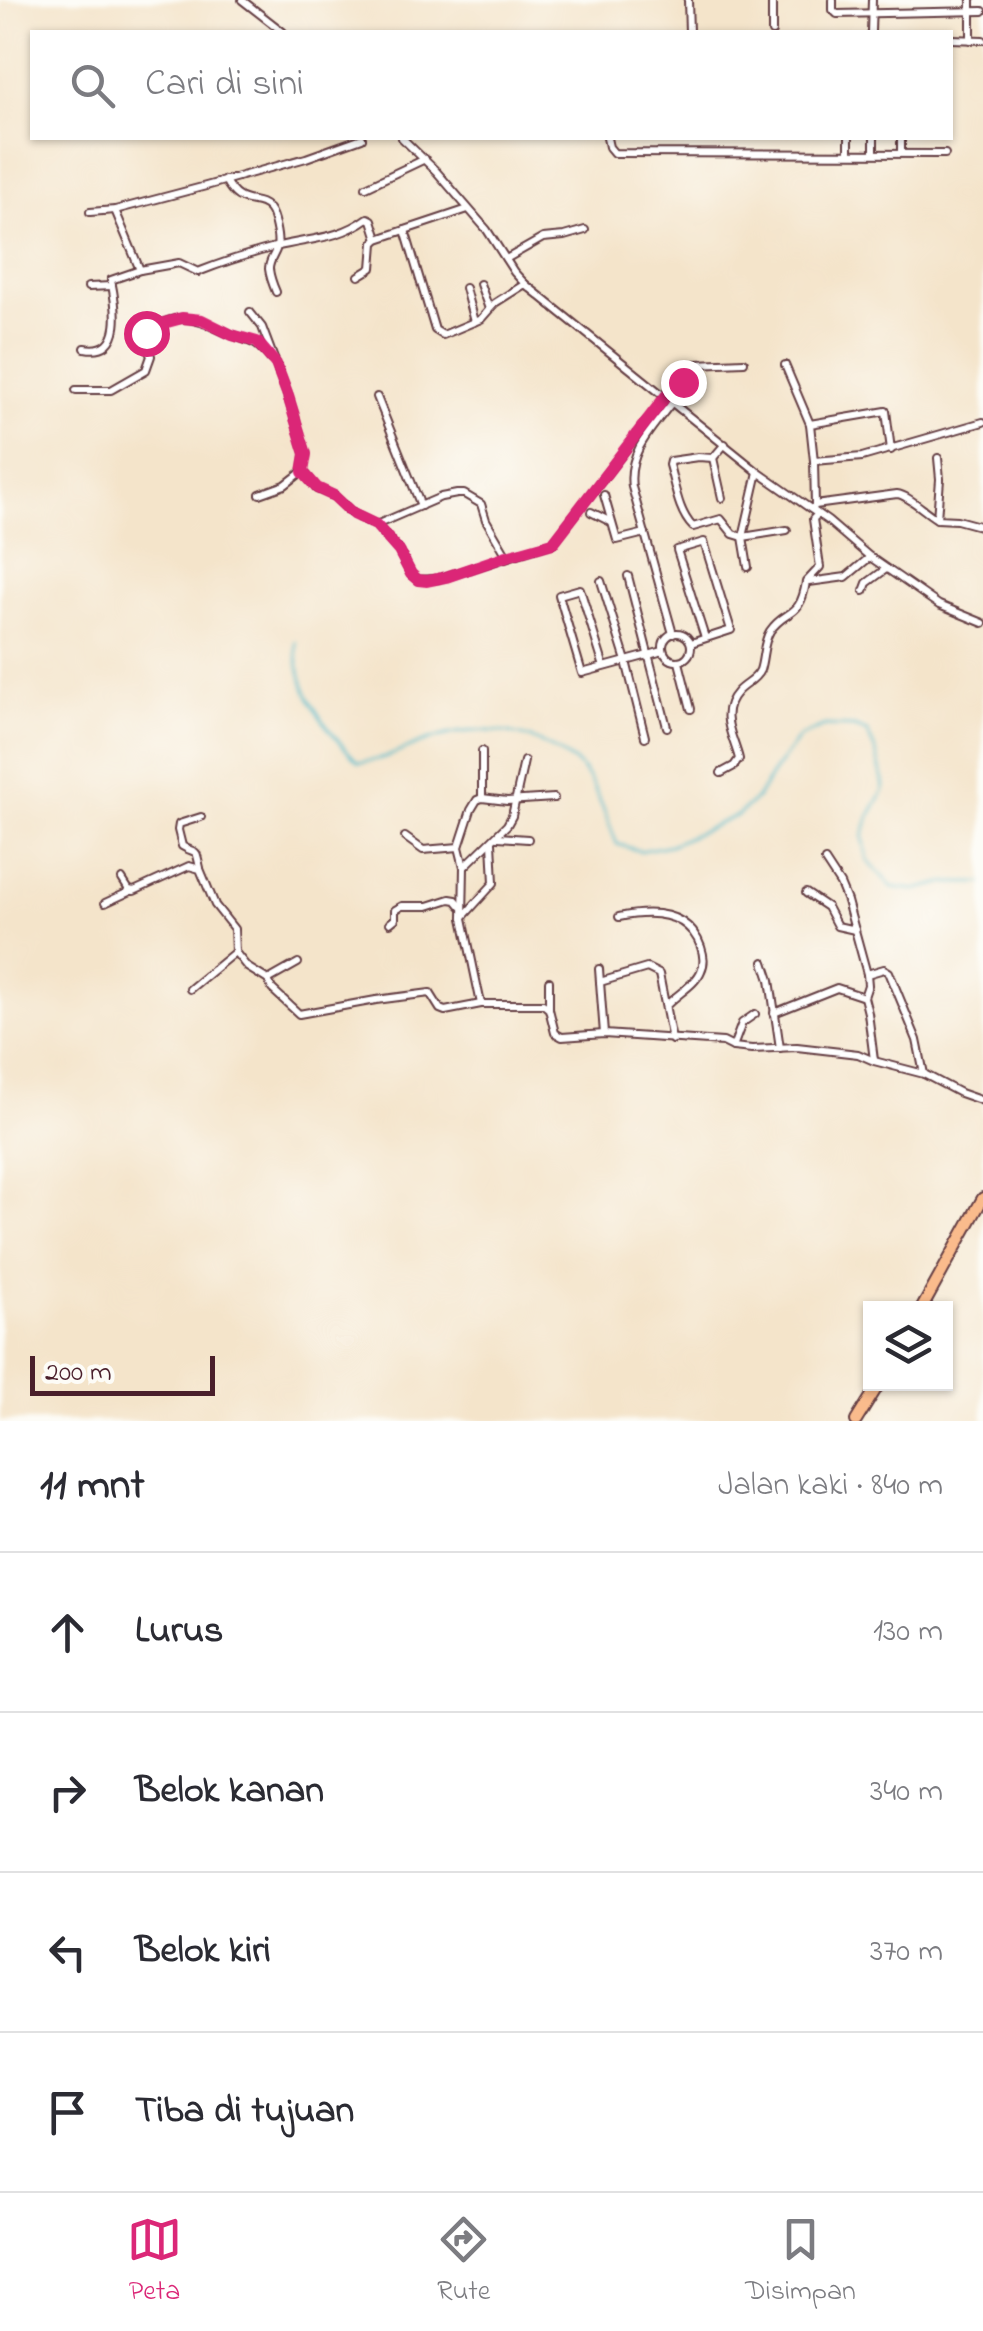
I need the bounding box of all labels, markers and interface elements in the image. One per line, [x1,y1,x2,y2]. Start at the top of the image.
search box [30,30,953,140]
text: Cari di sini [145,57,304,113]
icon: search [65,58,120,113]
route start [124,311,170,357]
route end [661,360,707,406]
map controls [863,1301,953,1391]
button: layers [863,1301,953,1391]
scale bar [30,1351,215,1396]
text: 200 m [45,1353,112,1394]
text: 11 mnt [40,1456,145,1517]
text: Jalan kaki · 840 m [718,1463,943,1510]
text: Lurus [135,1604,223,1660]
icon: ahead [40,1605,95,1660]
text: 130 m [873,1609,943,1656]
text: Belok kanan [135,1764,324,1820]
icon: right [40,1765,95,1820]
text: 340 m [870,1769,943,1816]
text: Belok kiri [135,1924,271,1980]
icon: left [40,1925,95,1980]
text: 370 m [870,1929,943,1976]
text: Tiba di tujuan [135,2084,354,2140]
icon: arrive [40,2085,95,2140]
tab: Peta [127,2212,182,2313]
tab: Rute [436,2212,491,2313]
tab: Disimpan [745,2212,856,2313]

